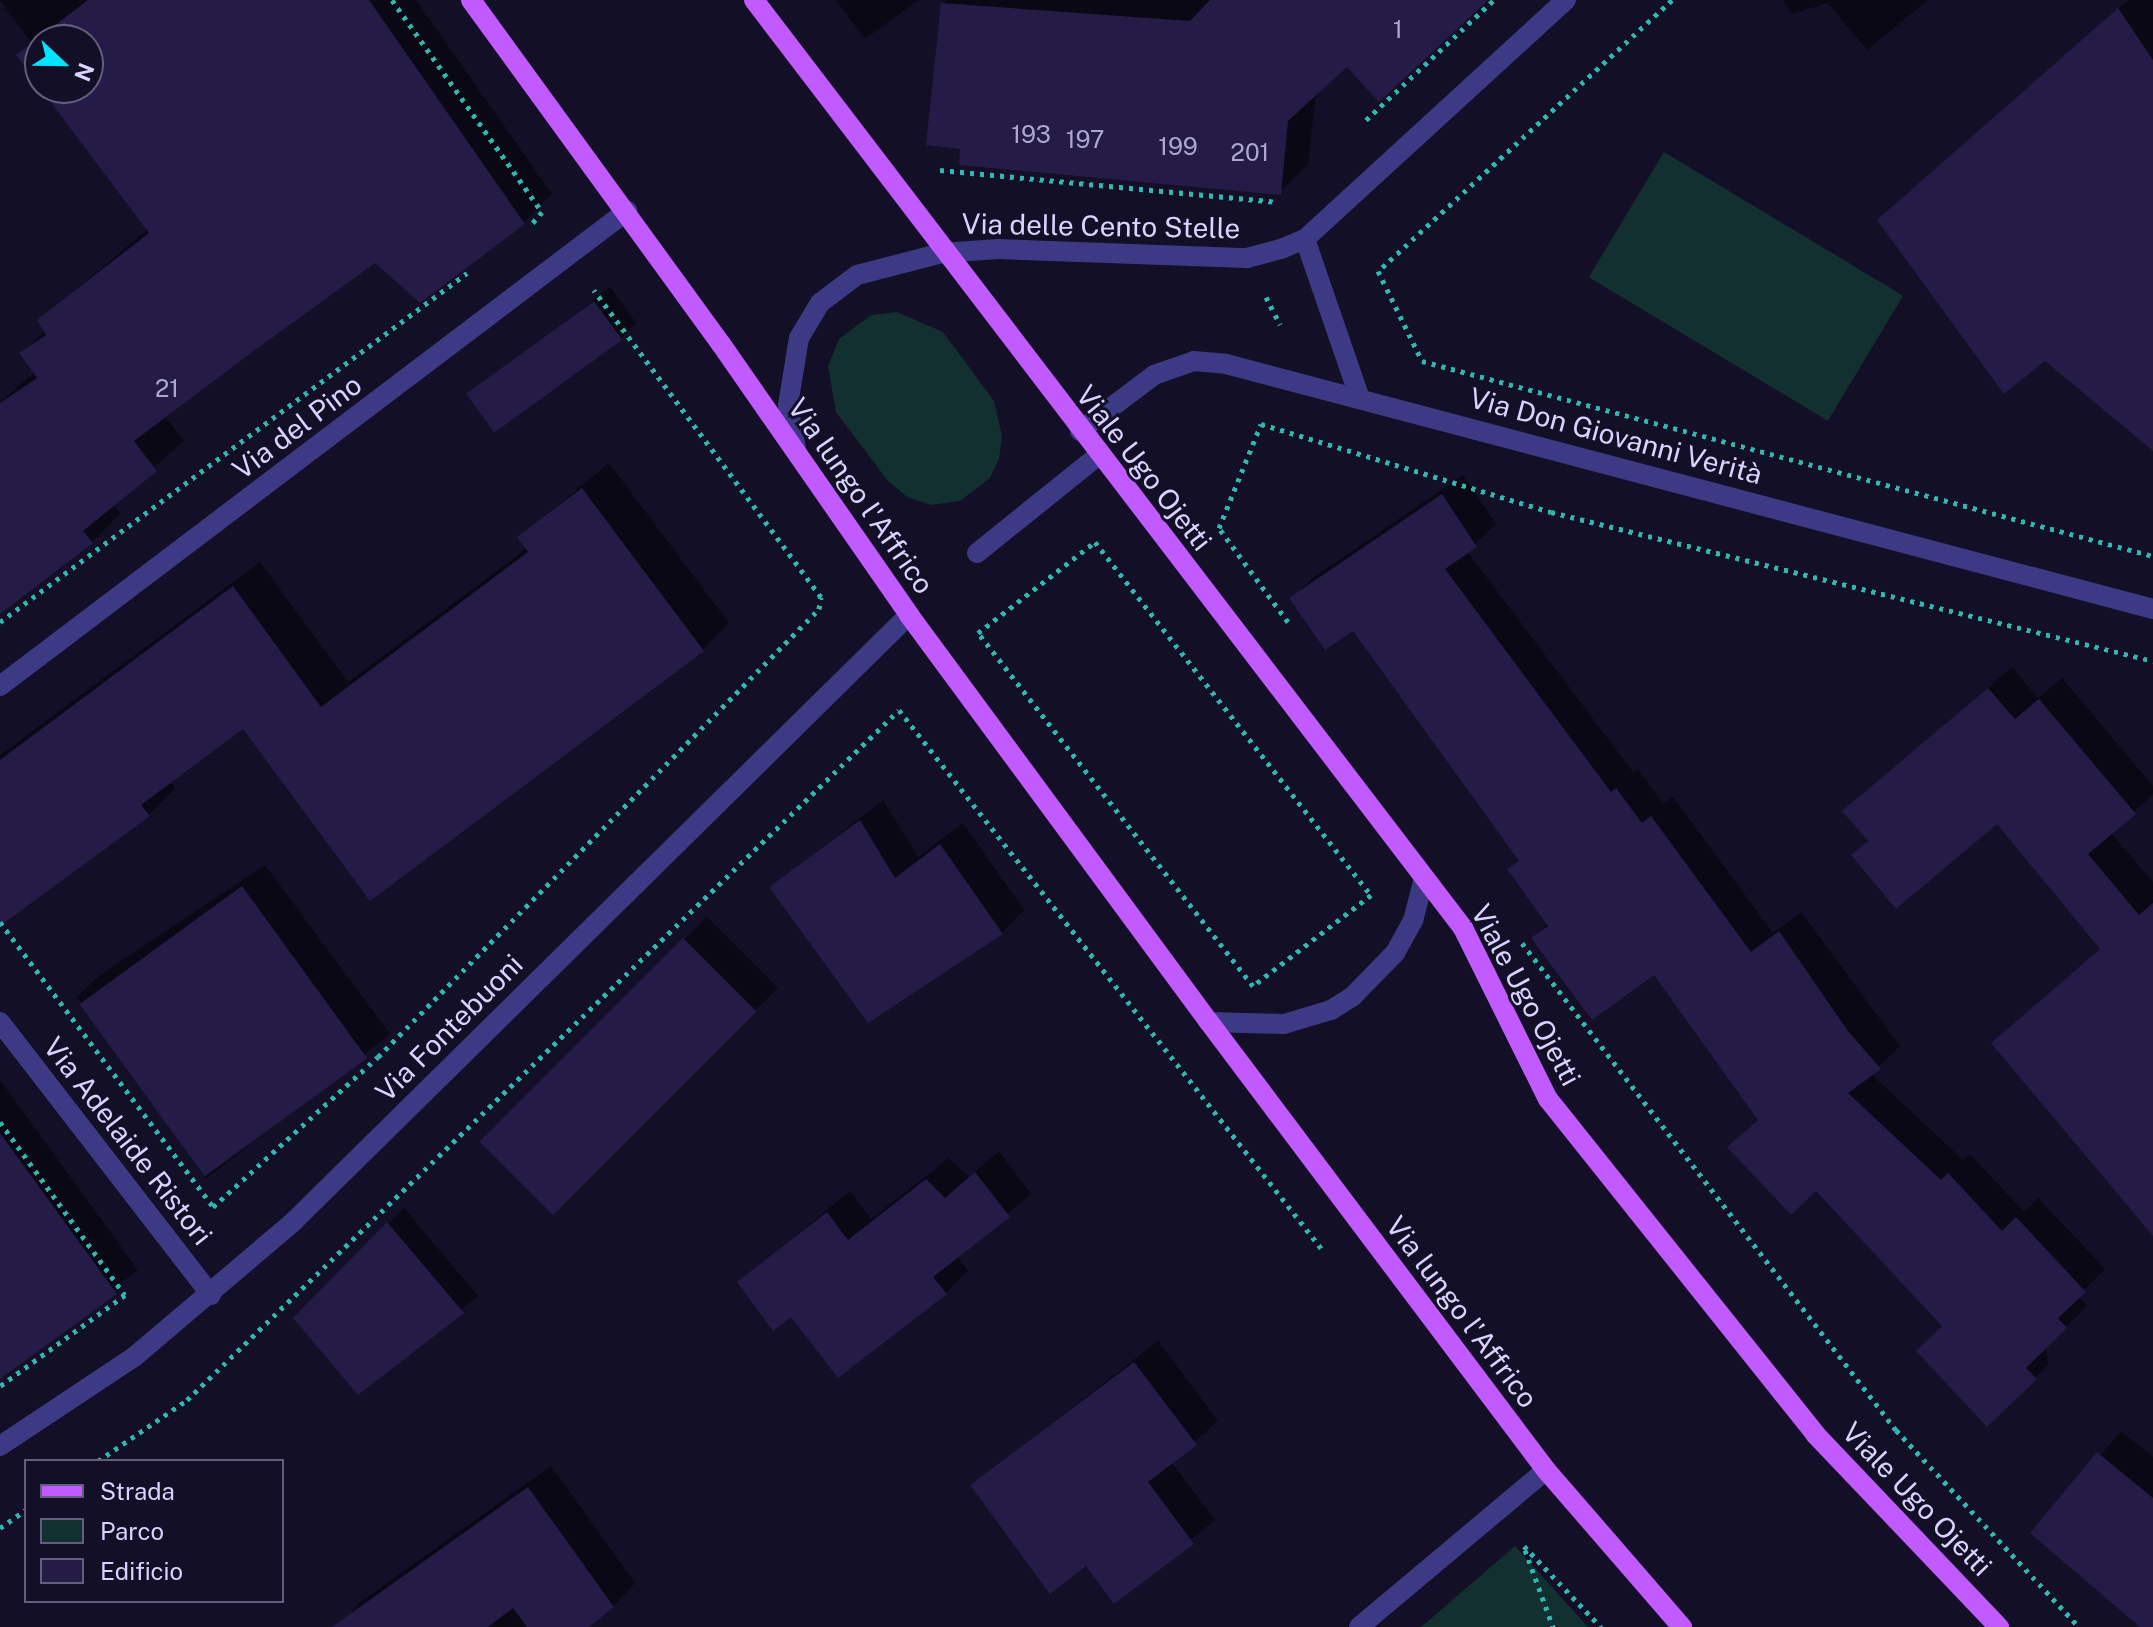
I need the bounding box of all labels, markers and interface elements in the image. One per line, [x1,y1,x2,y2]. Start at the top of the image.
house number: 1 [1393,16,1403,44]
north arrow [24,24,104,104]
text: N [69,59,100,85]
house number: 193 [1011,121,1051,149]
house number: 197 [1066,126,1104,154]
house number: 199 [1158,133,1198,161]
house number: 201 [1231,139,1269,167]
street label: Via delle Cento Stelle [961,207,1241,245]
street label: Via del Pino [226,368,368,486]
house number: 21 [155,375,179,403]
street label: Viale Ugo Ojetti [1069,379,1219,557]
street label: Via Don Giovanni Verità [1466,381,1766,491]
street label: Via lungo l'Affrico [781,392,941,600]
street label: Viale Ugo Ojetti [1464,899,1588,1091]
street label: Via Fontebuoni [369,948,529,1108]
street label: Via Adelaide Ristori [37,1031,219,1251]
street label: Via lungo l'Affrico [1379,1210,1545,1414]
street label: Viale Ugo Ojetti [1835,1415,1999,1583]
legend [24,1459,284,1603]
text: Strada [100,1477,175,1505]
text: Parco [100,1517,164,1545]
text: Edificio [100,1557,183,1585]

